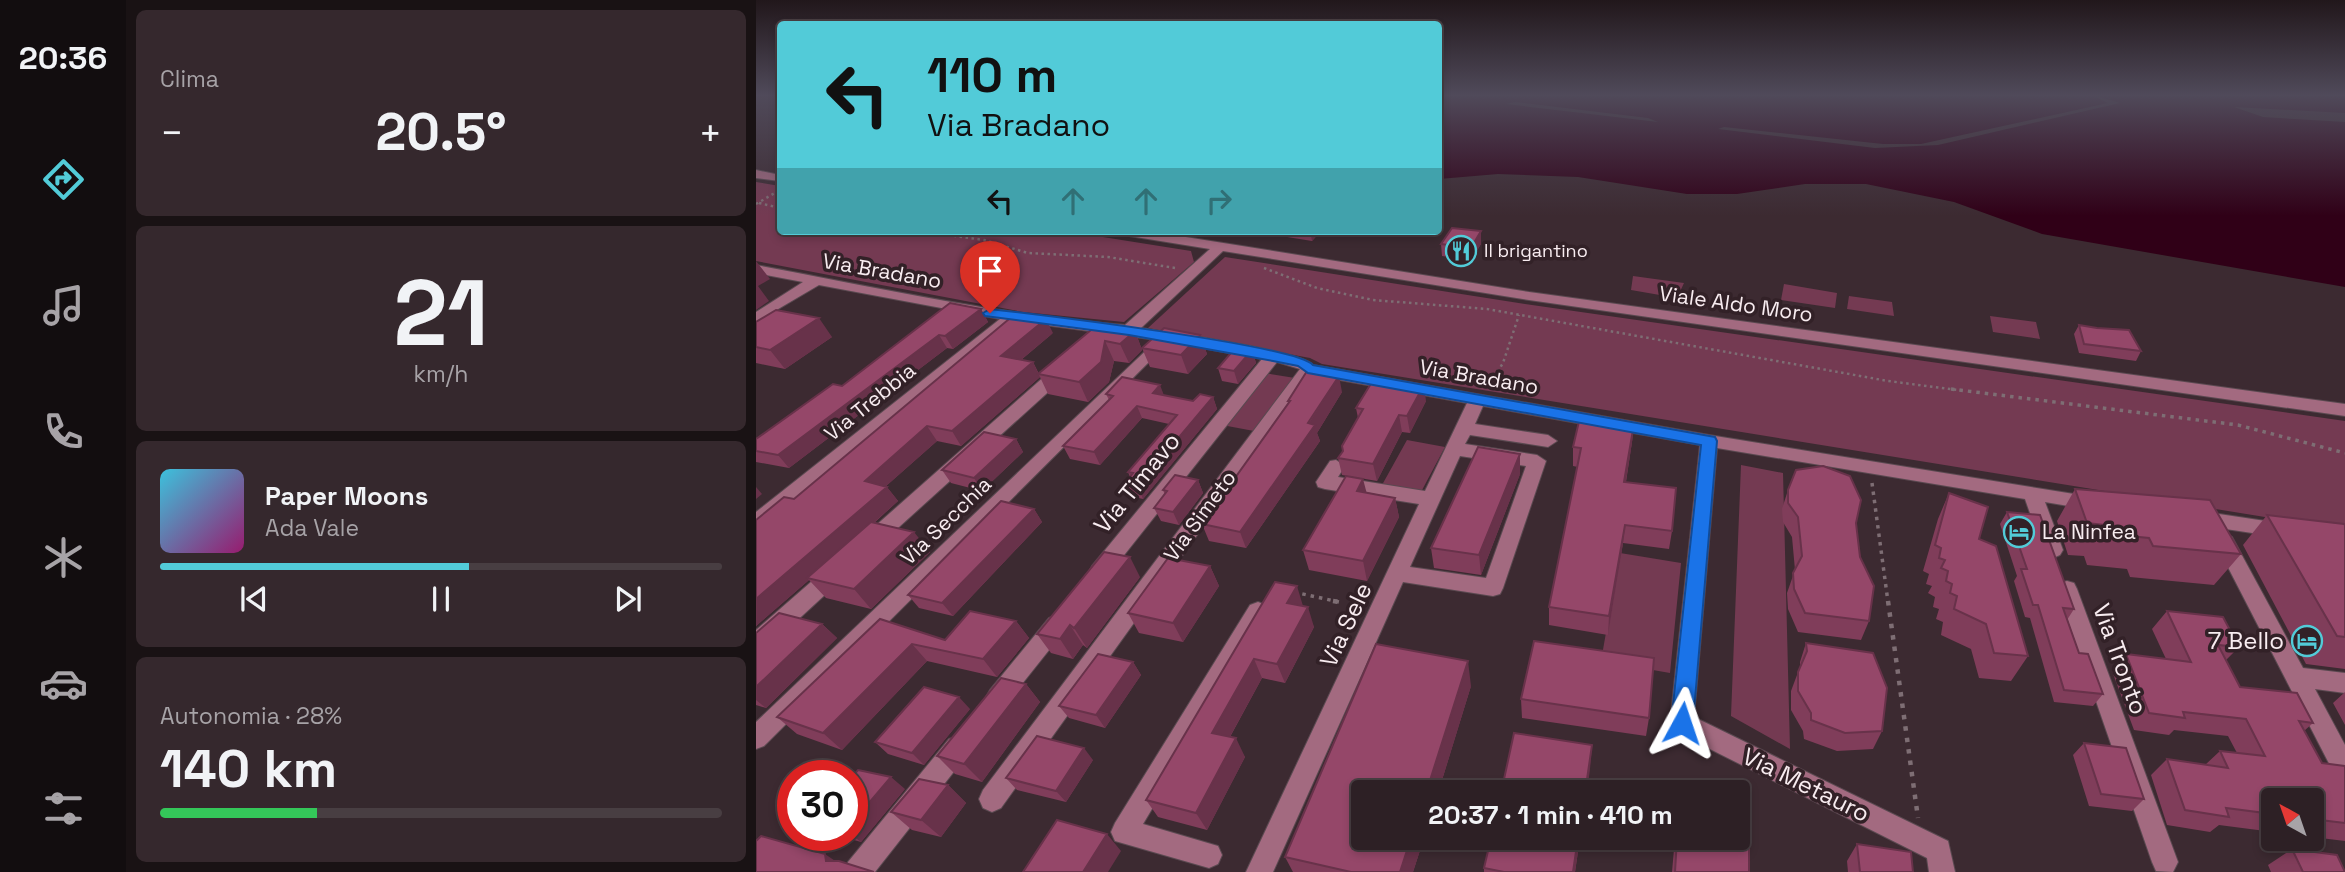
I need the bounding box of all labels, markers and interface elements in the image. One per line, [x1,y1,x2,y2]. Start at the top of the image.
text: 20:36 [19,38,107,78]
text: 110 m [927,44,1057,106]
icon: left [812,49,903,140]
text: Clima [160,64,219,94]
text: 20.5° [375,99,507,165]
text: Via Bradano [927,105,1110,145]
text: − [160,109,184,157]
text: + [698,109,722,157]
icon: directions [39,155,88,204]
icon: left [981,182,1019,220]
icon: ahead [1054,182,1092,220]
icon: ahead [1127,182,1165,220]
icon: right [1200,182,1238,220]
restaurant icon: Il brigantino [1444,234,1478,268]
place label: Il brigantino [1484,239,1588,262]
pin [960,241,1020,313]
street label: Via Bradano [821,247,944,294]
icon: arrive [971,252,1009,290]
text: 21 [393,255,489,372]
street label: Viale Aldo Moro [1658,279,1815,328]
icon: music [39,281,88,330]
street label: Via Bradano [1418,353,1541,400]
street label: Via Trebbia [818,356,921,447]
text: km/h [414,359,468,389]
icon: phone [39,407,88,456]
street label: Via Timavo [1087,426,1187,539]
street label: Via Simeto [1158,465,1242,567]
street label: Via Secchia [895,471,997,571]
text: Paper Moons [265,479,428,513]
text: Ada Vale [265,513,359,543]
hotel icon: La Ninfea [2002,515,2036,549]
place label: La Ninfea [2042,518,2136,545]
icon: climate [39,533,88,582]
street label: Via Sele [1313,578,1379,672]
icon: previous [235,580,273,618]
icon: pause [422,580,460,618]
icon: next [609,580,647,618]
street label: Via Tronto [2086,599,2155,718]
hotel icon: 7 Bello [2290,624,2324,658]
place label: 7 Bello [2208,625,2284,656]
icon: car [39,659,88,708]
position arrow [1645,686,1719,760]
text: Autonomia · 28% [160,701,342,731]
text: 140 km [160,736,337,802]
street label: Via Metauro [1737,740,1875,829]
speed limit sign: 30 [777,760,868,851]
icon: filters [39,784,88,833]
north arrow [2261,788,2324,850]
map controls [2261,788,2324,851]
text: 20:37 · 1 min · 410 m [1428,798,1673,832]

